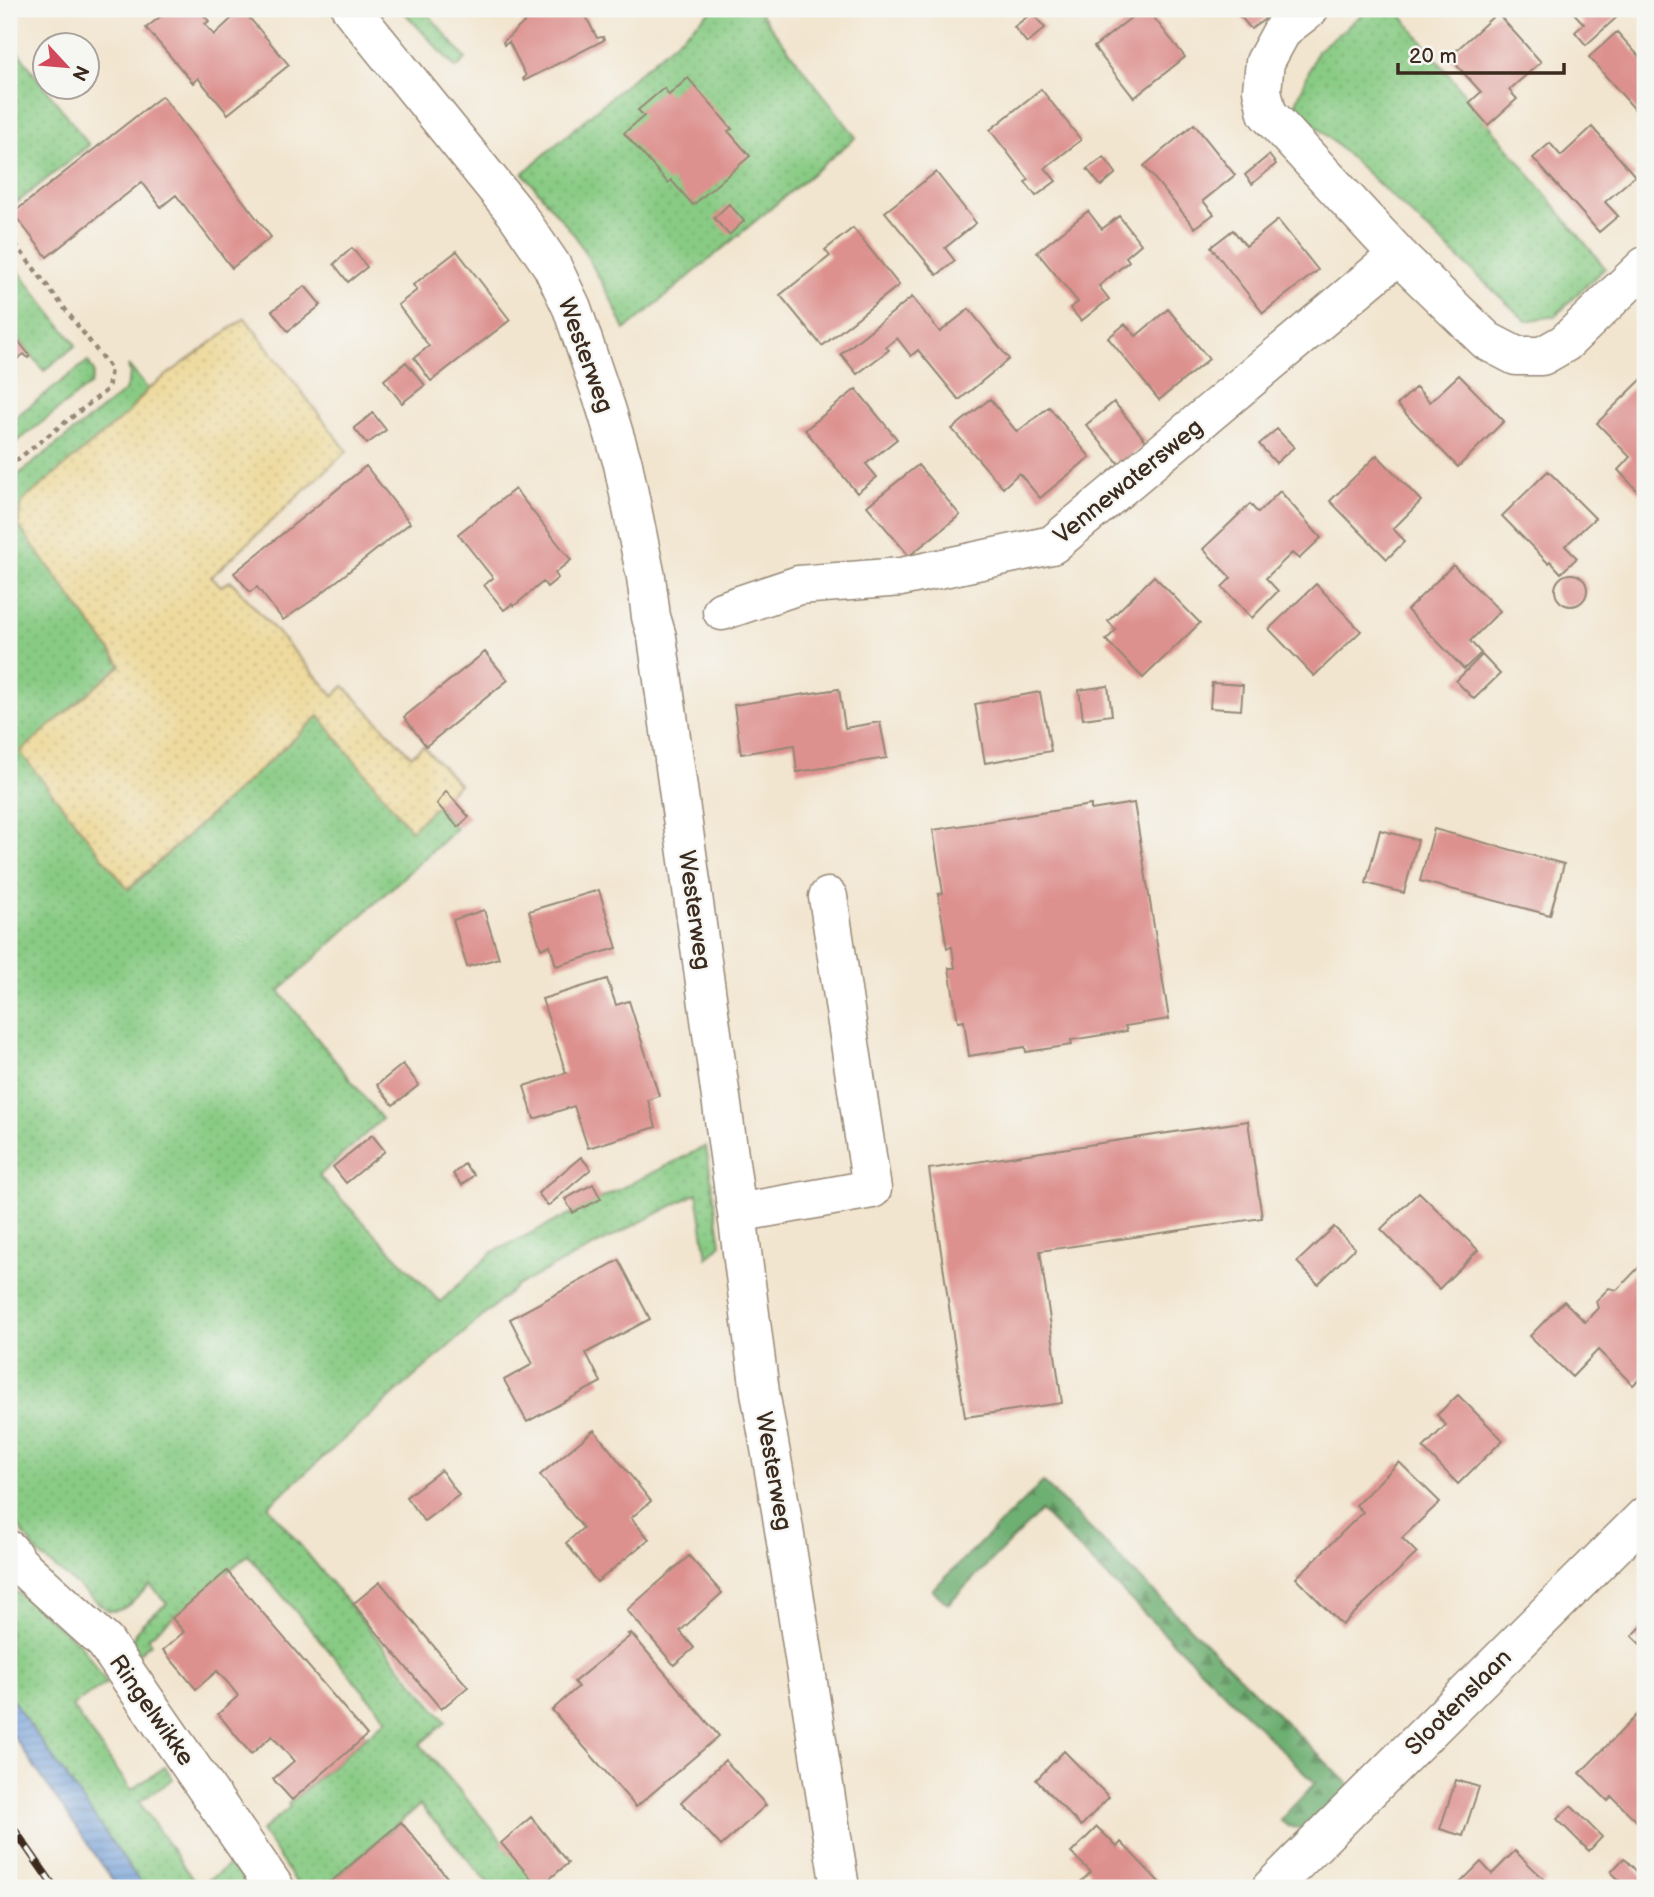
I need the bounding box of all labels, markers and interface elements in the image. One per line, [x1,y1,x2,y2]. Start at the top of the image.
north arrow [32,32,102,102]
scale bar [1398,32,1565,76]
text: 20 m [1409,44,1457,69]
text: N [66,61,93,84]
street label: Westerweg [551,294,620,417]
street label: Vennewatersweg [1048,412,1209,550]
street label: Westerweg [672,849,717,972]
street label: Westerweg [749,1409,798,1533]
street label: Slootenslaan [1399,1643,1518,1762]
street label: Ringelwikke [103,1649,200,1771]

